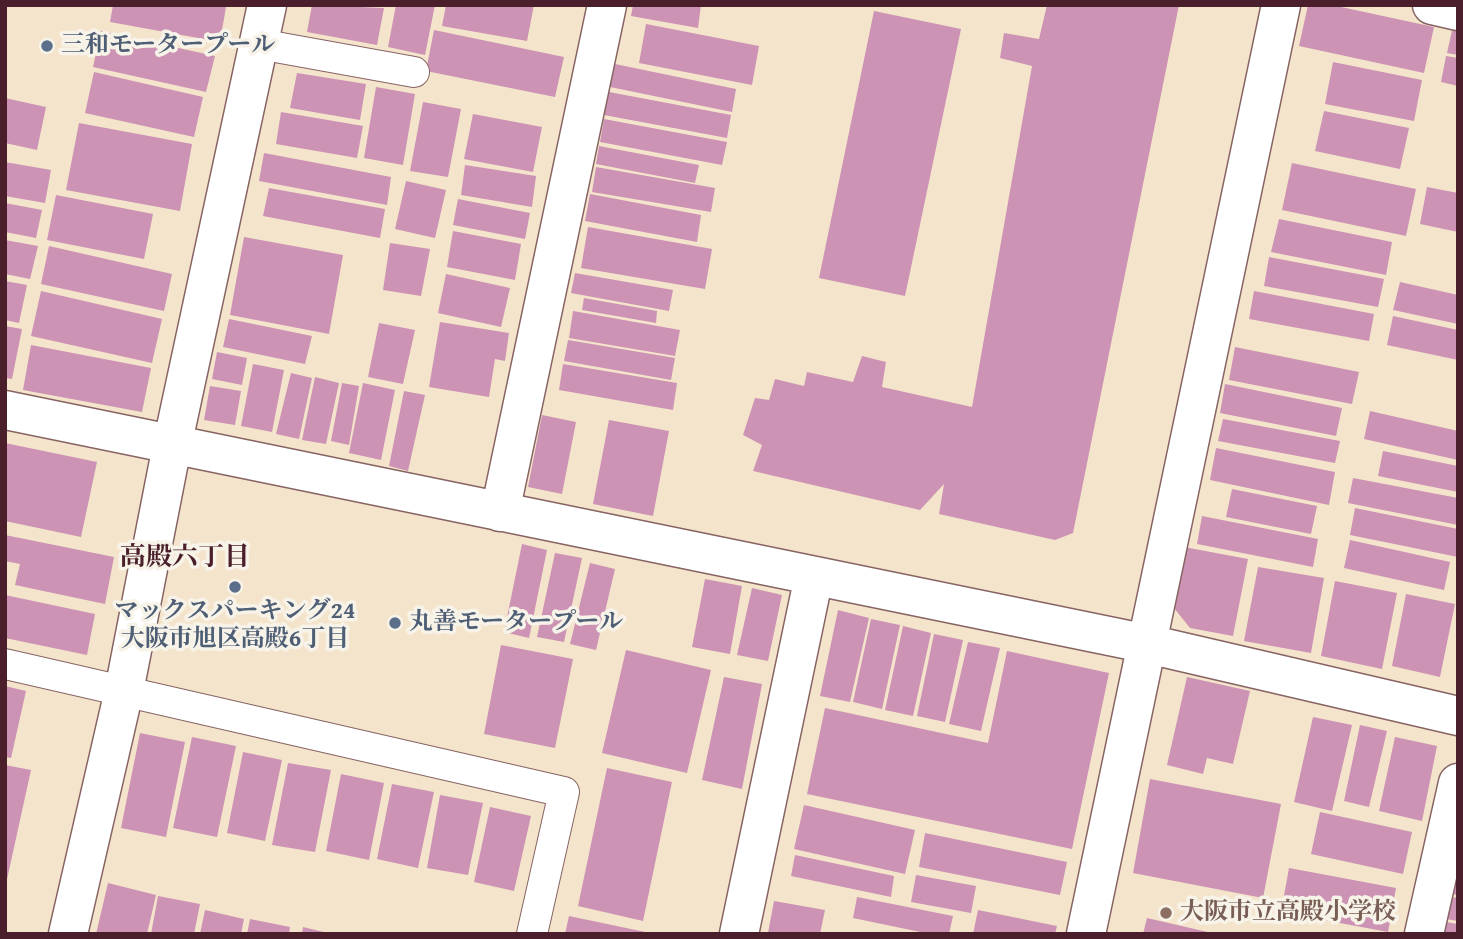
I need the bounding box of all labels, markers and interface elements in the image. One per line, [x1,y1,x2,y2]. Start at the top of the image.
place label: 三和モータープール [61,32,275,60]
marker: 三和モータープール [39,38,55,54]
district label: 高殿六丁目 [120,542,250,574]
marker: マックスパーキング24 大阪市旭区高殿6丁目 [227,579,243,595]
place label: マックスパーキング24 大阪市旭区高殿6丁目 [115,598,355,654]
place label: 丸善モータープール [409,609,623,637]
marker: 丸善モータープール [387,615,403,631]
place label: 大阪市立高殿小学校 [1180,899,1396,927]
marker: 大阪市立高殿小学校 [1158,905,1174,921]

